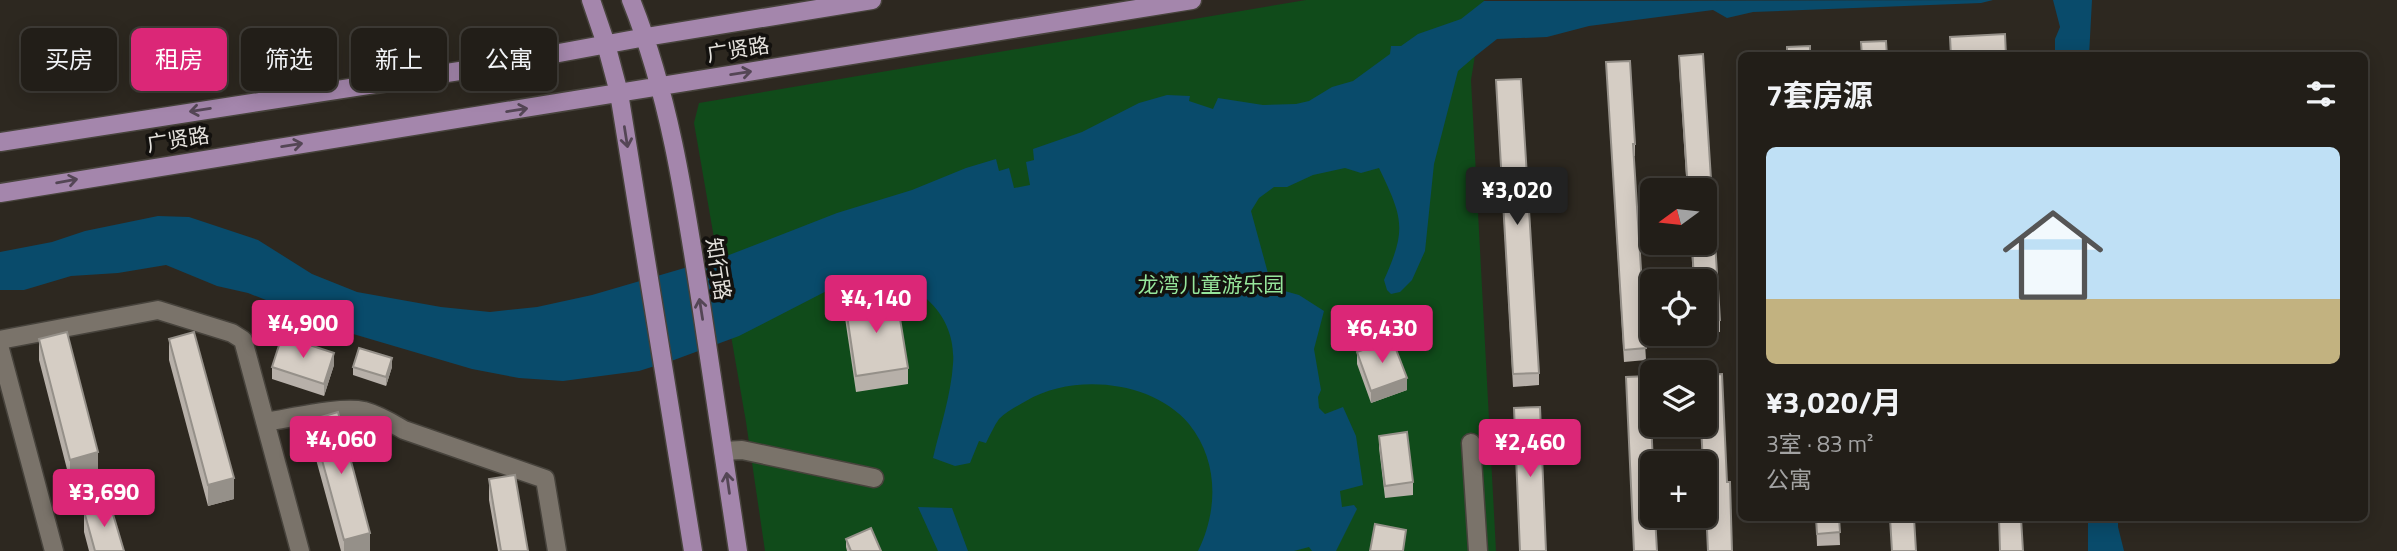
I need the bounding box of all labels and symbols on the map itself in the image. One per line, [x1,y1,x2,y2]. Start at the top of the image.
street label: 广贤路 [704,28,771,70]
one-way arrow [729,66,752,79]
one-way arrow [505,103,527,116]
one-way arrow [189,104,212,117]
street label: 广贤路 [144,118,211,160]
one-way arrow [620,125,633,148]
one-way arrow [280,138,303,151]
pin: ¥3,020 [1460,168,1574,227]
one-way arrow [55,174,78,187]
north arrow [1640,178,1717,256]
street label: 知行路 [698,235,740,302]
park label: 龙湾儿童游乐园 [1138,268,1285,300]
pin: ¥4,140 [819,276,933,335]
one-way arrow [695,298,708,321]
pin: ¥4,900 [246,300,360,360]
pin: ¥6,430 [1325,306,1439,365]
pin: ¥4,060 [284,416,398,476]
pin: ¥2,460 [1473,420,1587,479]
pin: ¥3,690 [47,470,161,529]
one-way arrow [721,473,734,495]

